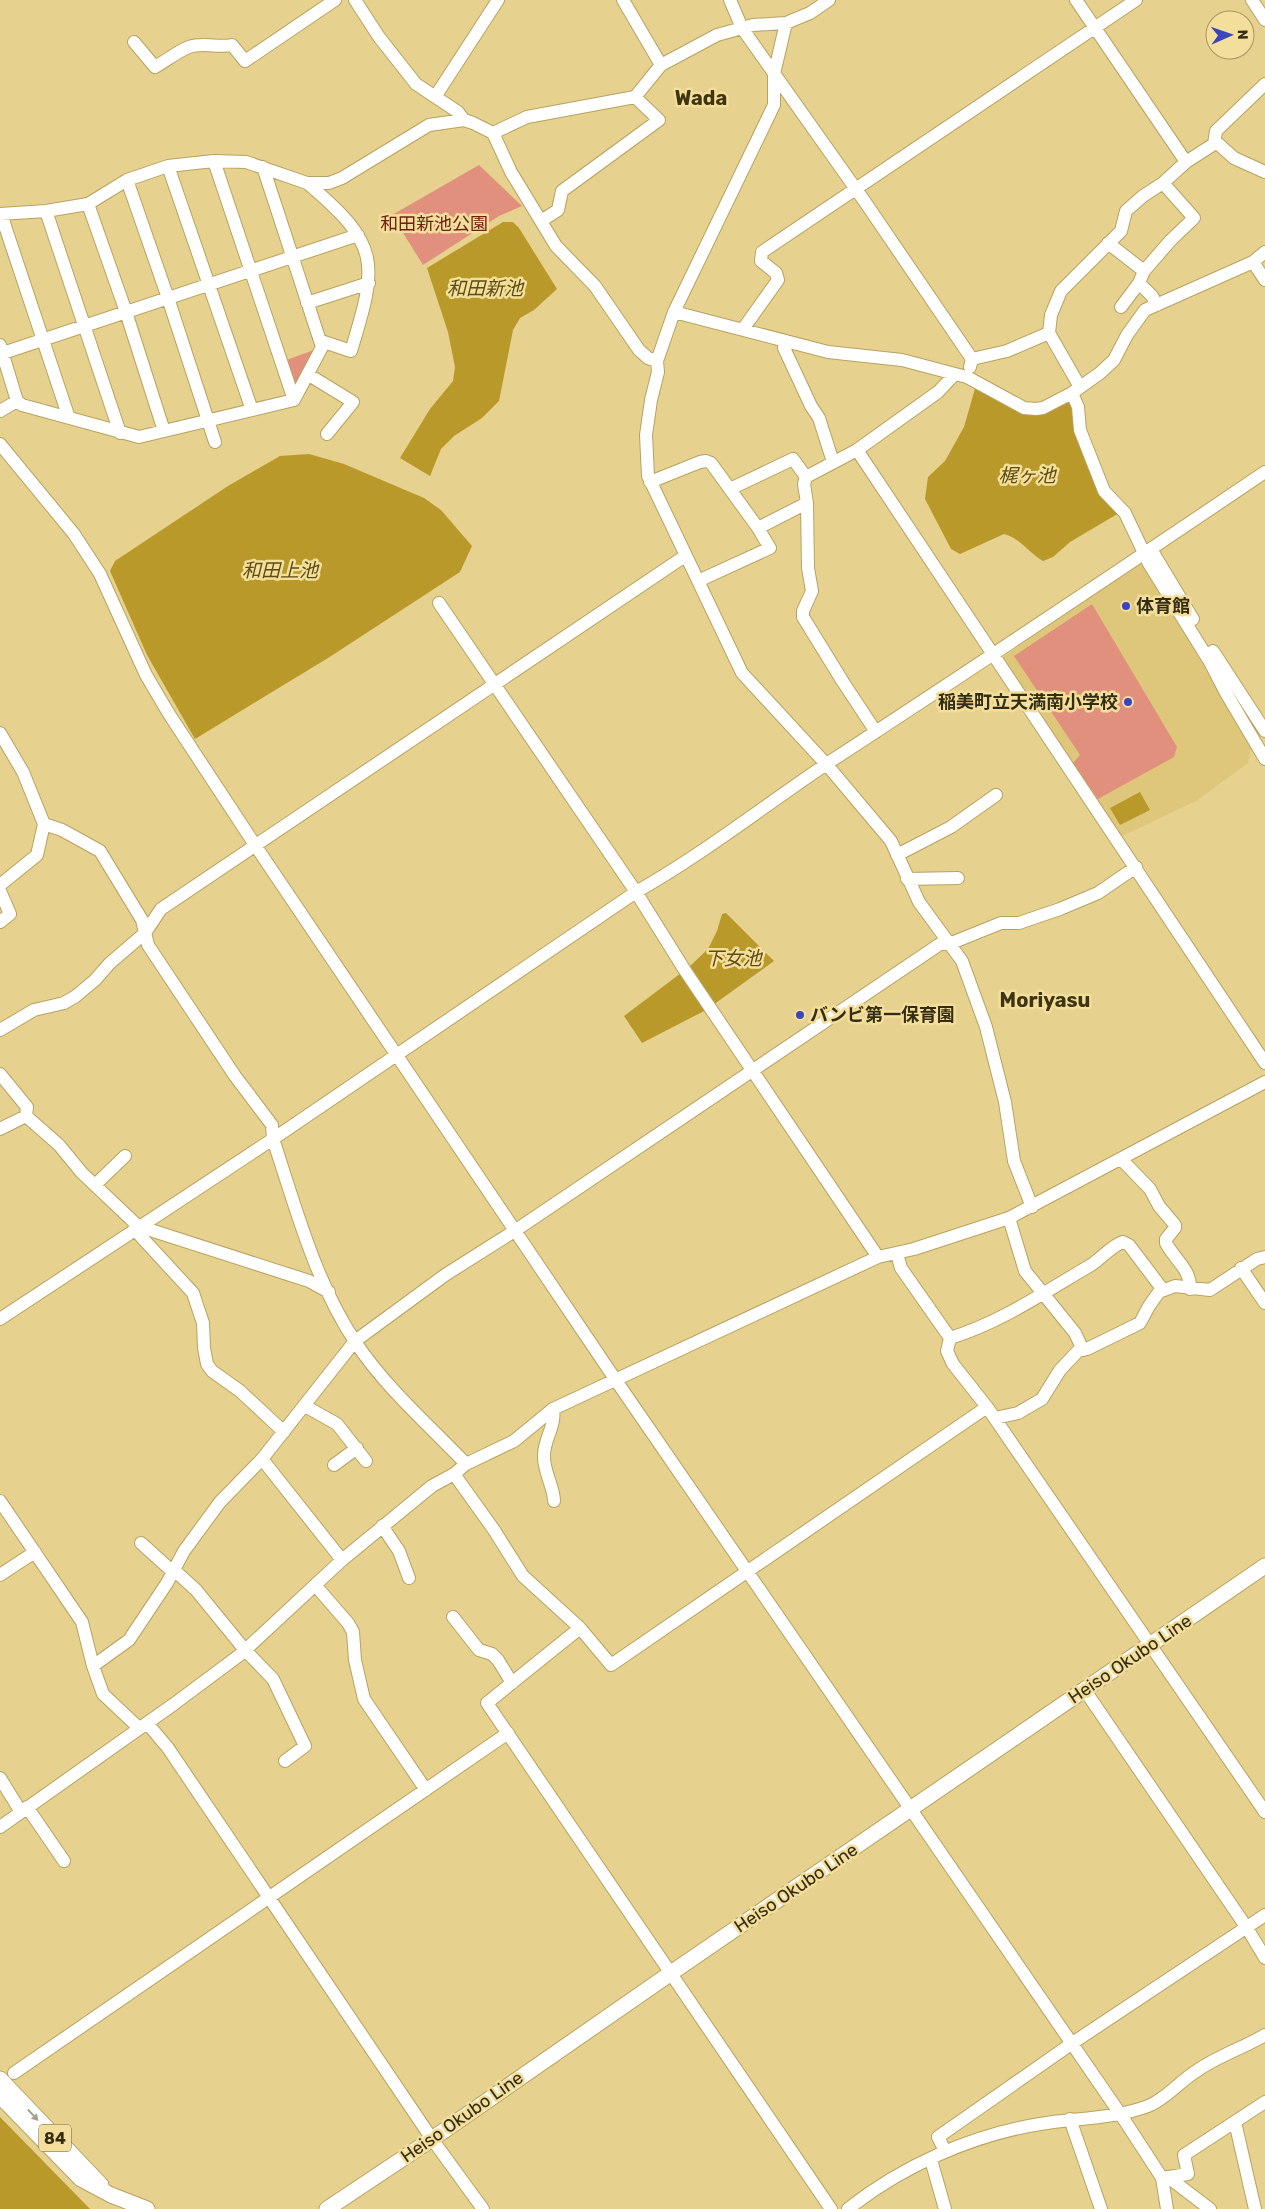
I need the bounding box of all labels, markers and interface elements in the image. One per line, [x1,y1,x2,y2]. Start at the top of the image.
north arrow [1205,10,1255,60]
text: N [1234,29,1251,40]
district label: Wada [675,86,727,110]
park label: 和田新池公園 [380,213,488,235]
water label: 和田新池 [447,277,525,300]
water label: 梶ヶ池 [998,464,1057,487]
water label: 和田上池 [242,559,320,582]
place label: 体育館 [1136,595,1190,617]
marker: 体育館 [1120,600,1132,612]
place label: 稲美町立天満南小学校 [938,691,1118,713]
marker: 稲美町立天満南小学校 [1122,696,1134,708]
water label: 下女池 [704,947,763,970]
district label: Moriyasu [1000,988,1090,1012]
place label: バンビ第一保育園 [810,1004,955,1026]
marker: バンビ第一保育園 [794,1009,806,1021]
street label: Heiso Okubo Line [1064,1609,1196,1709]
street label: Heiso Okubo Line [730,1838,862,1938]
street label: Heiso Okubo Line [397,2067,527,2167]
one-way arrow [27,2109,39,2121]
road number: 84 [39,2124,71,2152]

